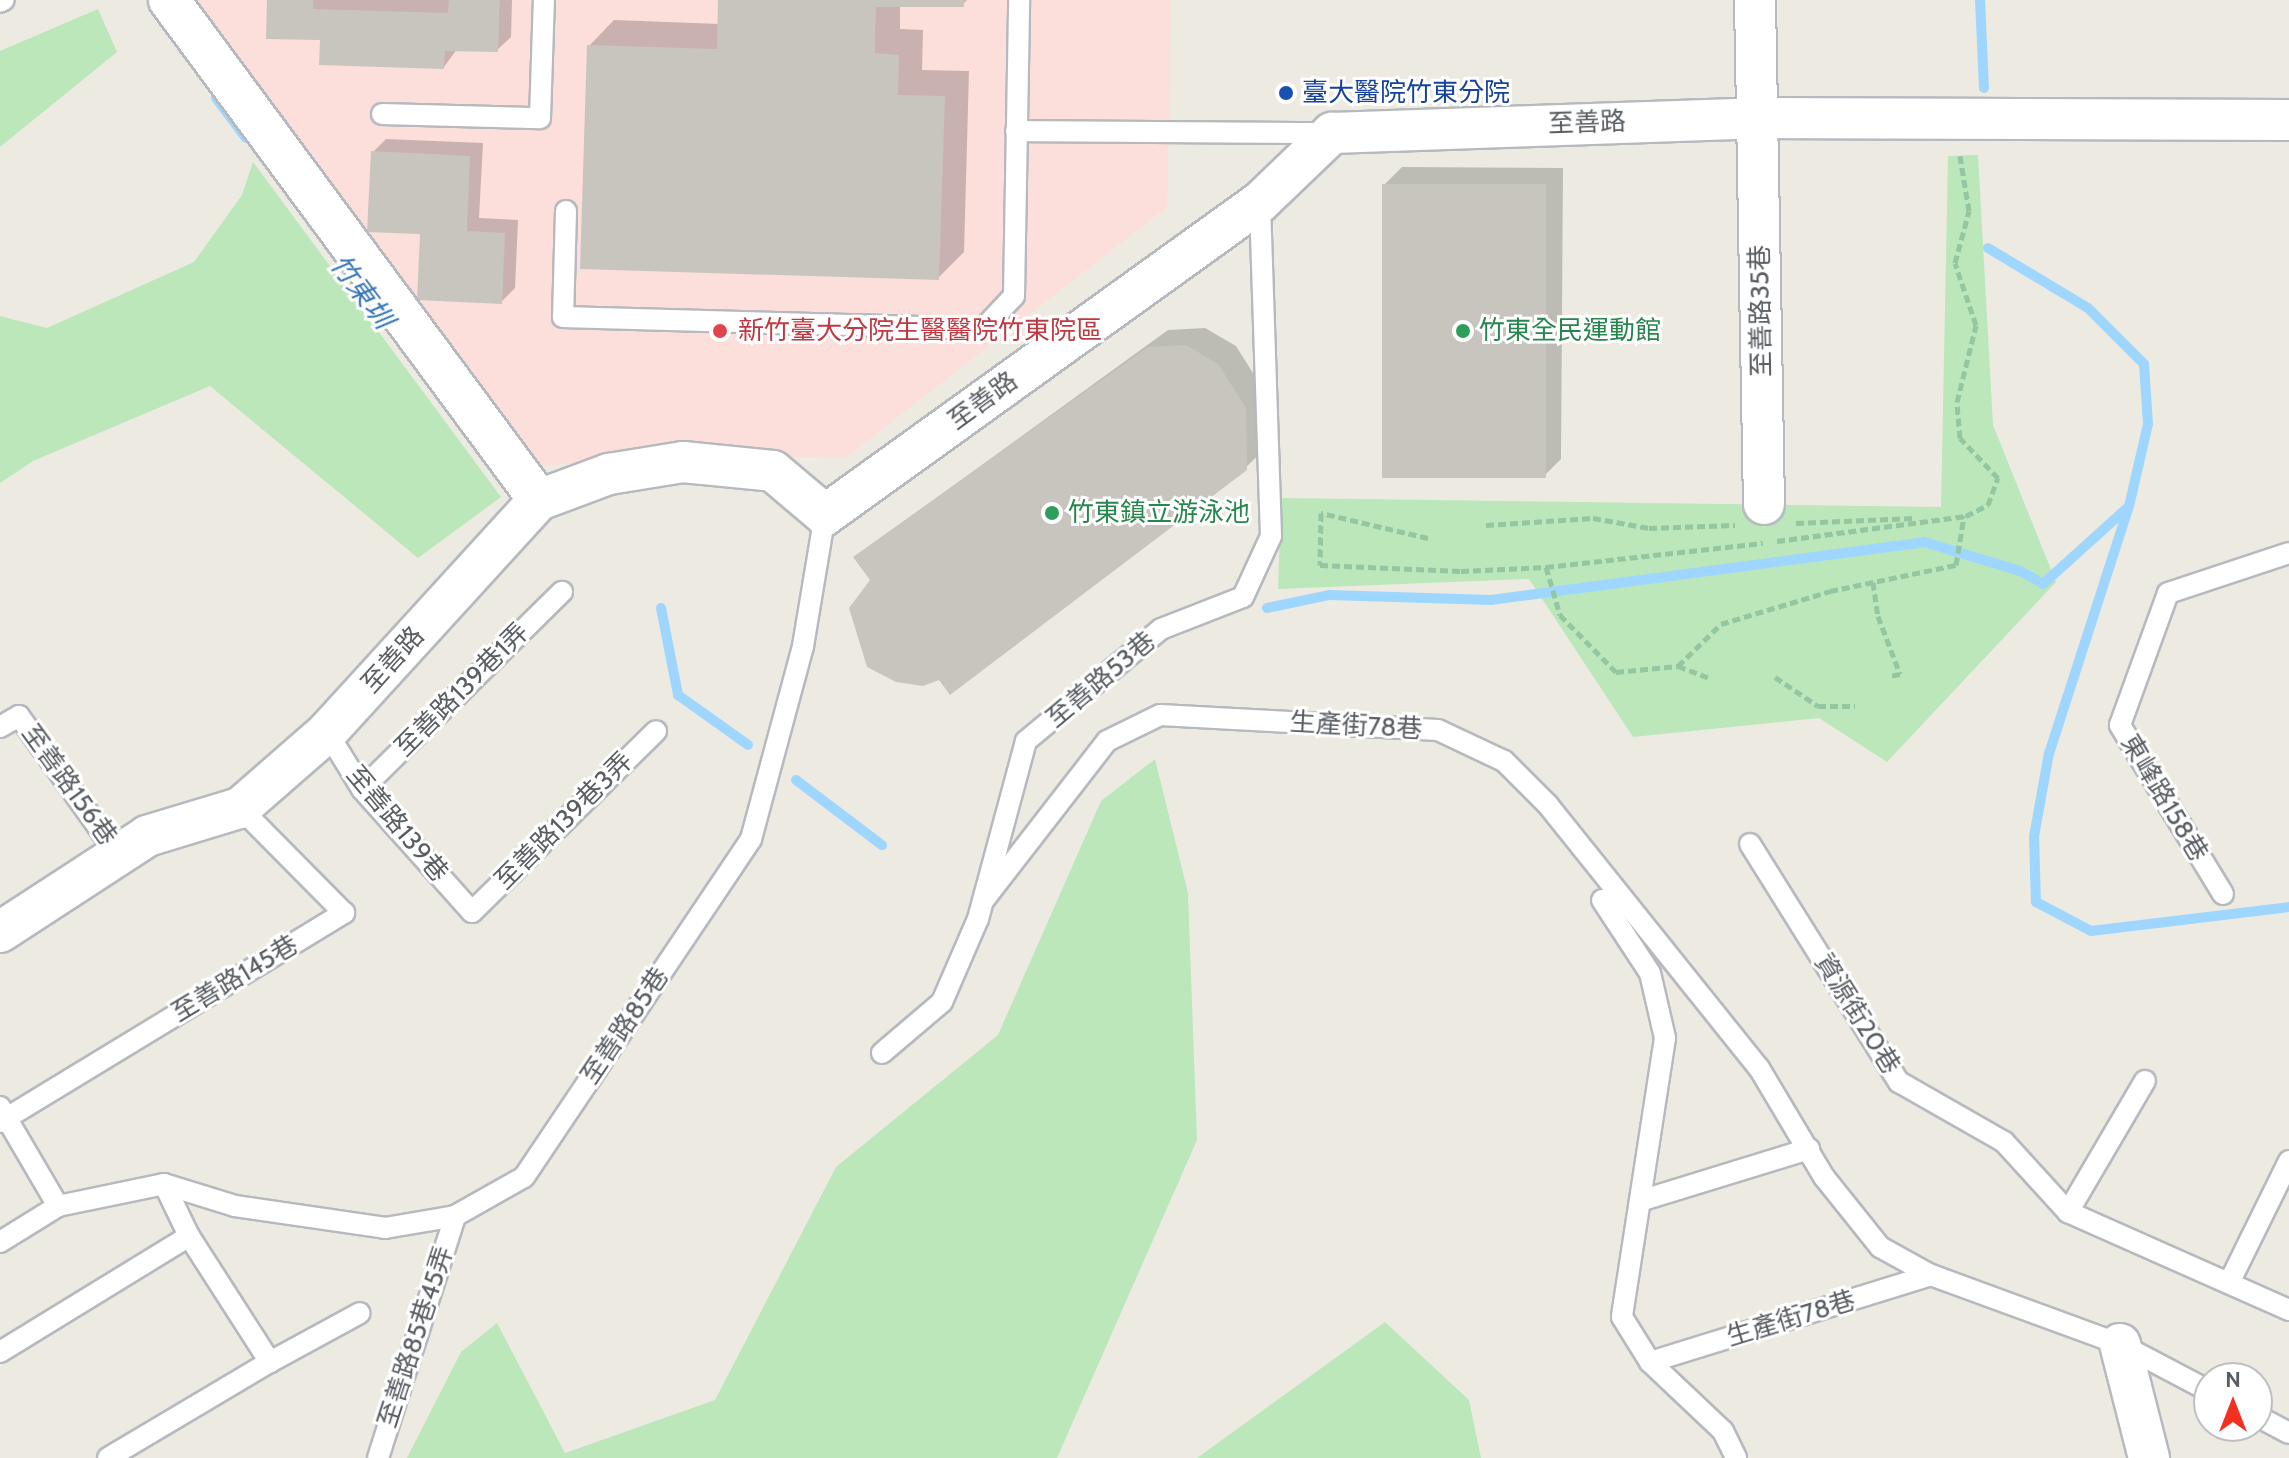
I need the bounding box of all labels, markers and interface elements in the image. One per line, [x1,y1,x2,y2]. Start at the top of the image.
place label: 臺大醫院竹東分院 [1302,77,1510,109]
marker: 臺大醫院竹東分院 [1277,84,1295,102]
street label: 至善路 [1547,106,1627,140]
street label: 至善路35巷 [1744,245,1778,377]
water label: 竹東圳 [323,247,401,335]
place label: 新竹臺大分院生醫醫院竹東院區 [738,315,1102,347]
place label: 竹東全民運動館 [1479,315,1661,347]
marker: 新竹臺大分院生醫醫院竹東院區 [709,320,731,342]
marker: 竹東全民運動館 [1454,322,1472,340]
street label: 至善路 [942,365,1024,437]
place label: 竹東鎮立游泳池 [1068,497,1250,529]
marker: 竹東鎮立游泳池 [1043,504,1061,522]
street label: 至善路139巷1弄 [389,617,535,763]
street label: 至善路 [355,621,431,699]
street label: 至善路53巷 [1040,626,1162,734]
street label: 生產街78巷 [1289,707,1423,745]
street label: 至善路156巷 [15,719,123,851]
street label: 東峰路158巷 [2114,729,2214,867]
street label: 至善路139巷3弄 [489,746,639,896]
street label: 至善路139巷 [340,760,454,888]
street label: 至善路145巷 [166,929,304,1029]
street label: 資源街20巷 [1808,948,1906,1080]
street label: 至善路85巷 [575,962,675,1090]
street label: 至善路85巷45弄 [372,1242,460,1432]
street label: 生產街78巷 [1723,1285,1859,1353]
north arrow [2193,1362,2273,1442]
text: N [2225,1366,2241,1393]

